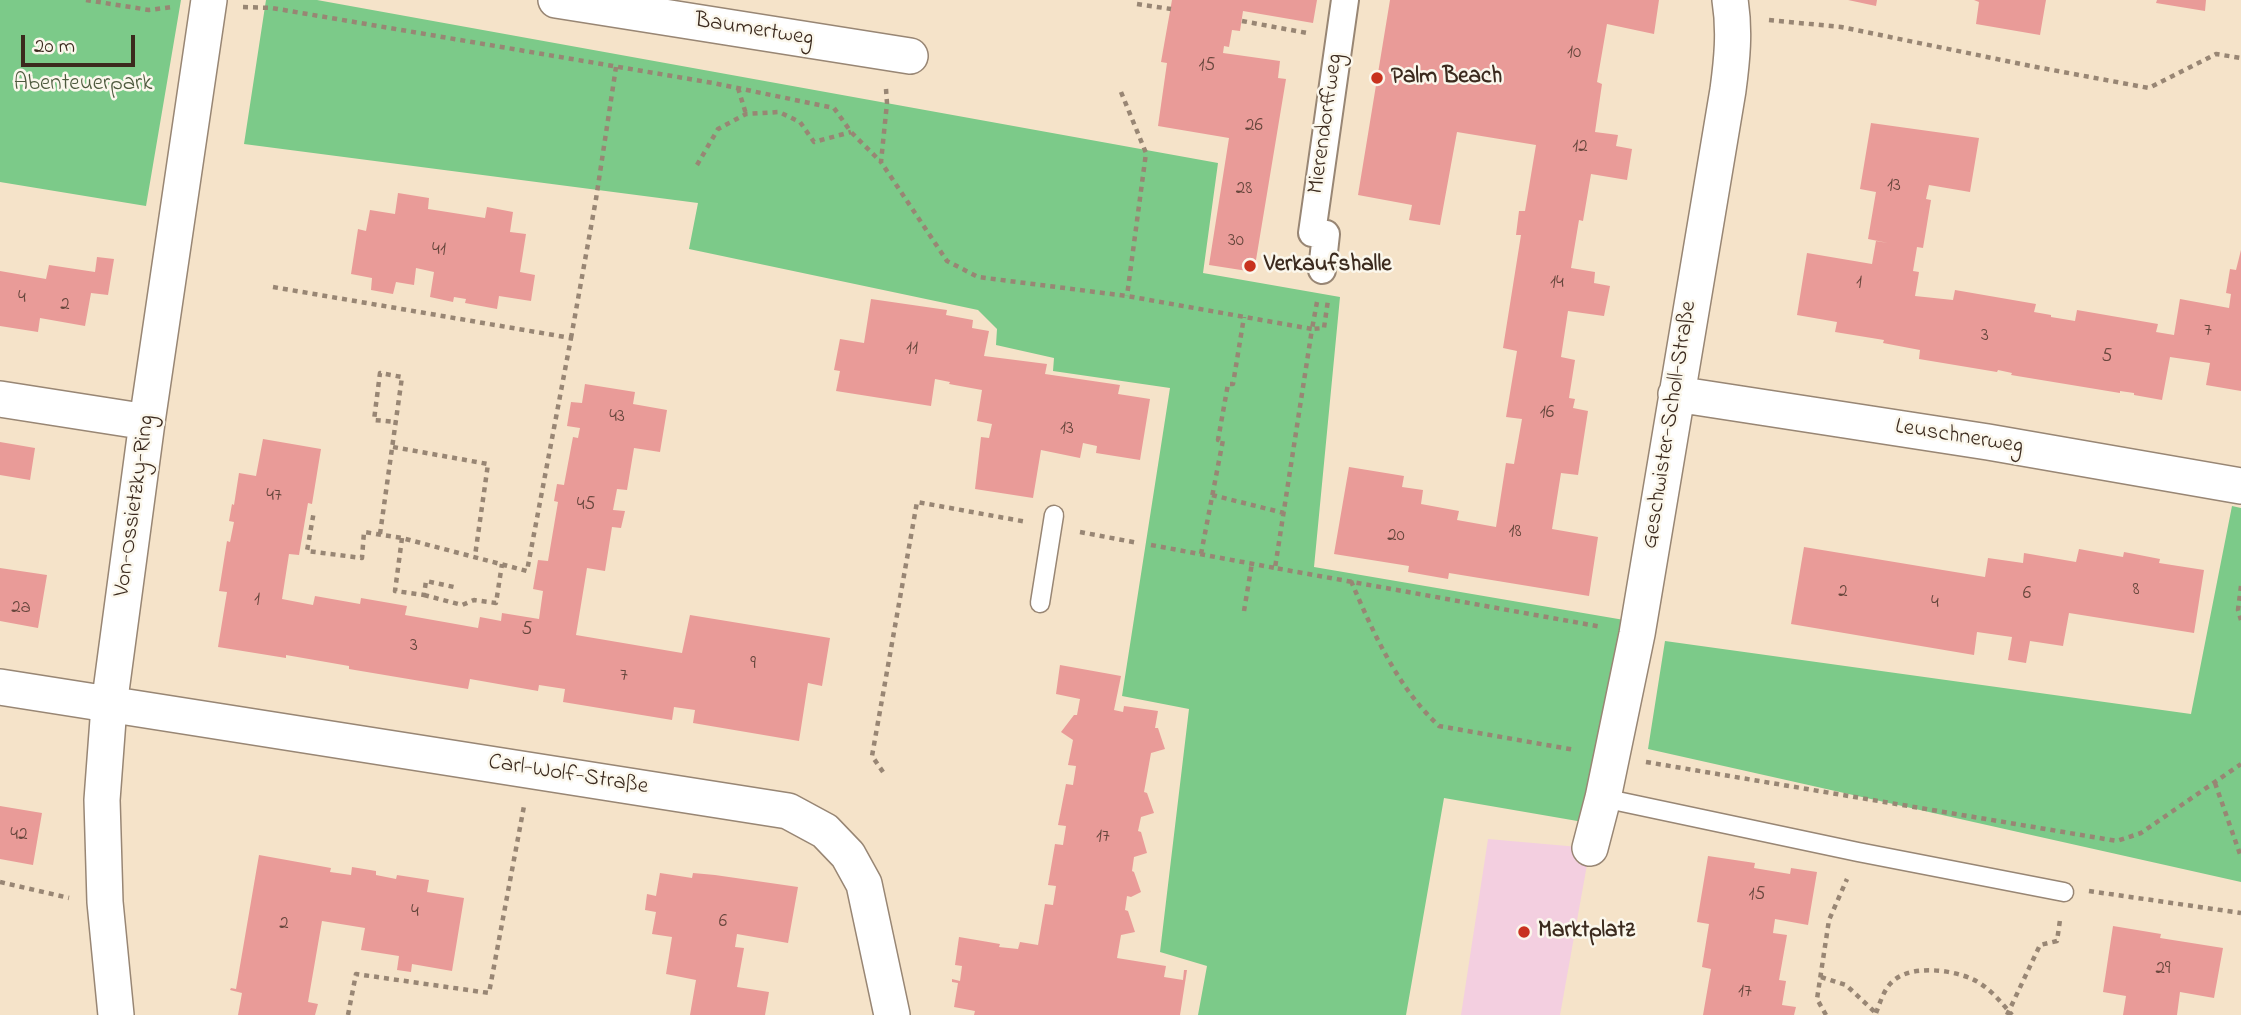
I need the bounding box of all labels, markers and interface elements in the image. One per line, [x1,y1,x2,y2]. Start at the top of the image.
street label: Baumertweg [693,8,815,54]
scale bar [24,21,138,65]
text: 20 m [34,32,75,62]
house number: 10 [1567,43,1581,65]
street label: Mierendorffweg [1303,52,1351,196]
house number: 15 [1199,56,1215,78]
place label: Palm Beach [1391,64,1502,92]
marker: Palm Beach [1369,70,1385,86]
park label: Abenteuerpark [14,71,152,99]
house number: 26 [1245,116,1263,138]
house number: 12 [1572,137,1588,159]
house number: 13 [1887,176,1901,198]
house number: 28 [1236,179,1252,201]
house number: 30 [1228,231,1244,253]
house number: 41 [432,240,446,262]
place label: Verkaufshalle [1264,252,1392,280]
marker: Verkaufshalle [1242,258,1258,274]
house number: 14 [1550,273,1564,295]
house number: 1 [1856,273,1862,295]
house number: 4 [18,288,26,310]
house number: 2 [60,295,70,317]
street label: Geschwister-Scholl-Straße [1638,299,1704,551]
house number: 7 [2204,321,2212,343]
house number: 3 [1981,326,1989,348]
house number: 11 [906,339,918,361]
house number: 5 [2102,347,2112,369]
house number: 16 [1540,403,1554,425]
house number: 43 [609,407,625,429]
street label: Von-Ossietzky-Ring [110,413,162,599]
street label: Leuschnerweg [1893,414,2025,462]
house number: 13 [1060,419,1074,441]
house number: 47 [266,486,282,508]
house number: 45 [577,495,595,517]
house number: 18 [1508,522,1522,544]
house number: 20 [1387,526,1405,548]
house number: 8 [2132,580,2140,602]
house number: 2 [1838,582,1848,604]
house number: 6 [2023,584,2031,606]
house number: 1 [254,590,260,612]
house number: 4 [1931,593,1939,615]
house number: 2a [11,598,31,620]
house number: 5 [522,620,532,642]
house number: 3 [410,636,418,658]
house number: 9 [750,654,756,676]
house number: 7 [620,666,628,688]
street label: Carl-Wolf-Straße [486,750,650,802]
house number: 42 [10,825,28,847]
house number: 17 [1096,827,1110,849]
house number: 15 [1749,885,1765,907]
house number: 4 [411,902,419,924]
house number: 6 [719,912,727,934]
house number: 2 [279,914,289,936]
place label: Marktplatz [1538,918,1635,946]
marker: Marktplatz [1516,924,1532,940]
house number: 29 [2155,959,2171,981]
house number: 17 [1738,982,1752,1004]

